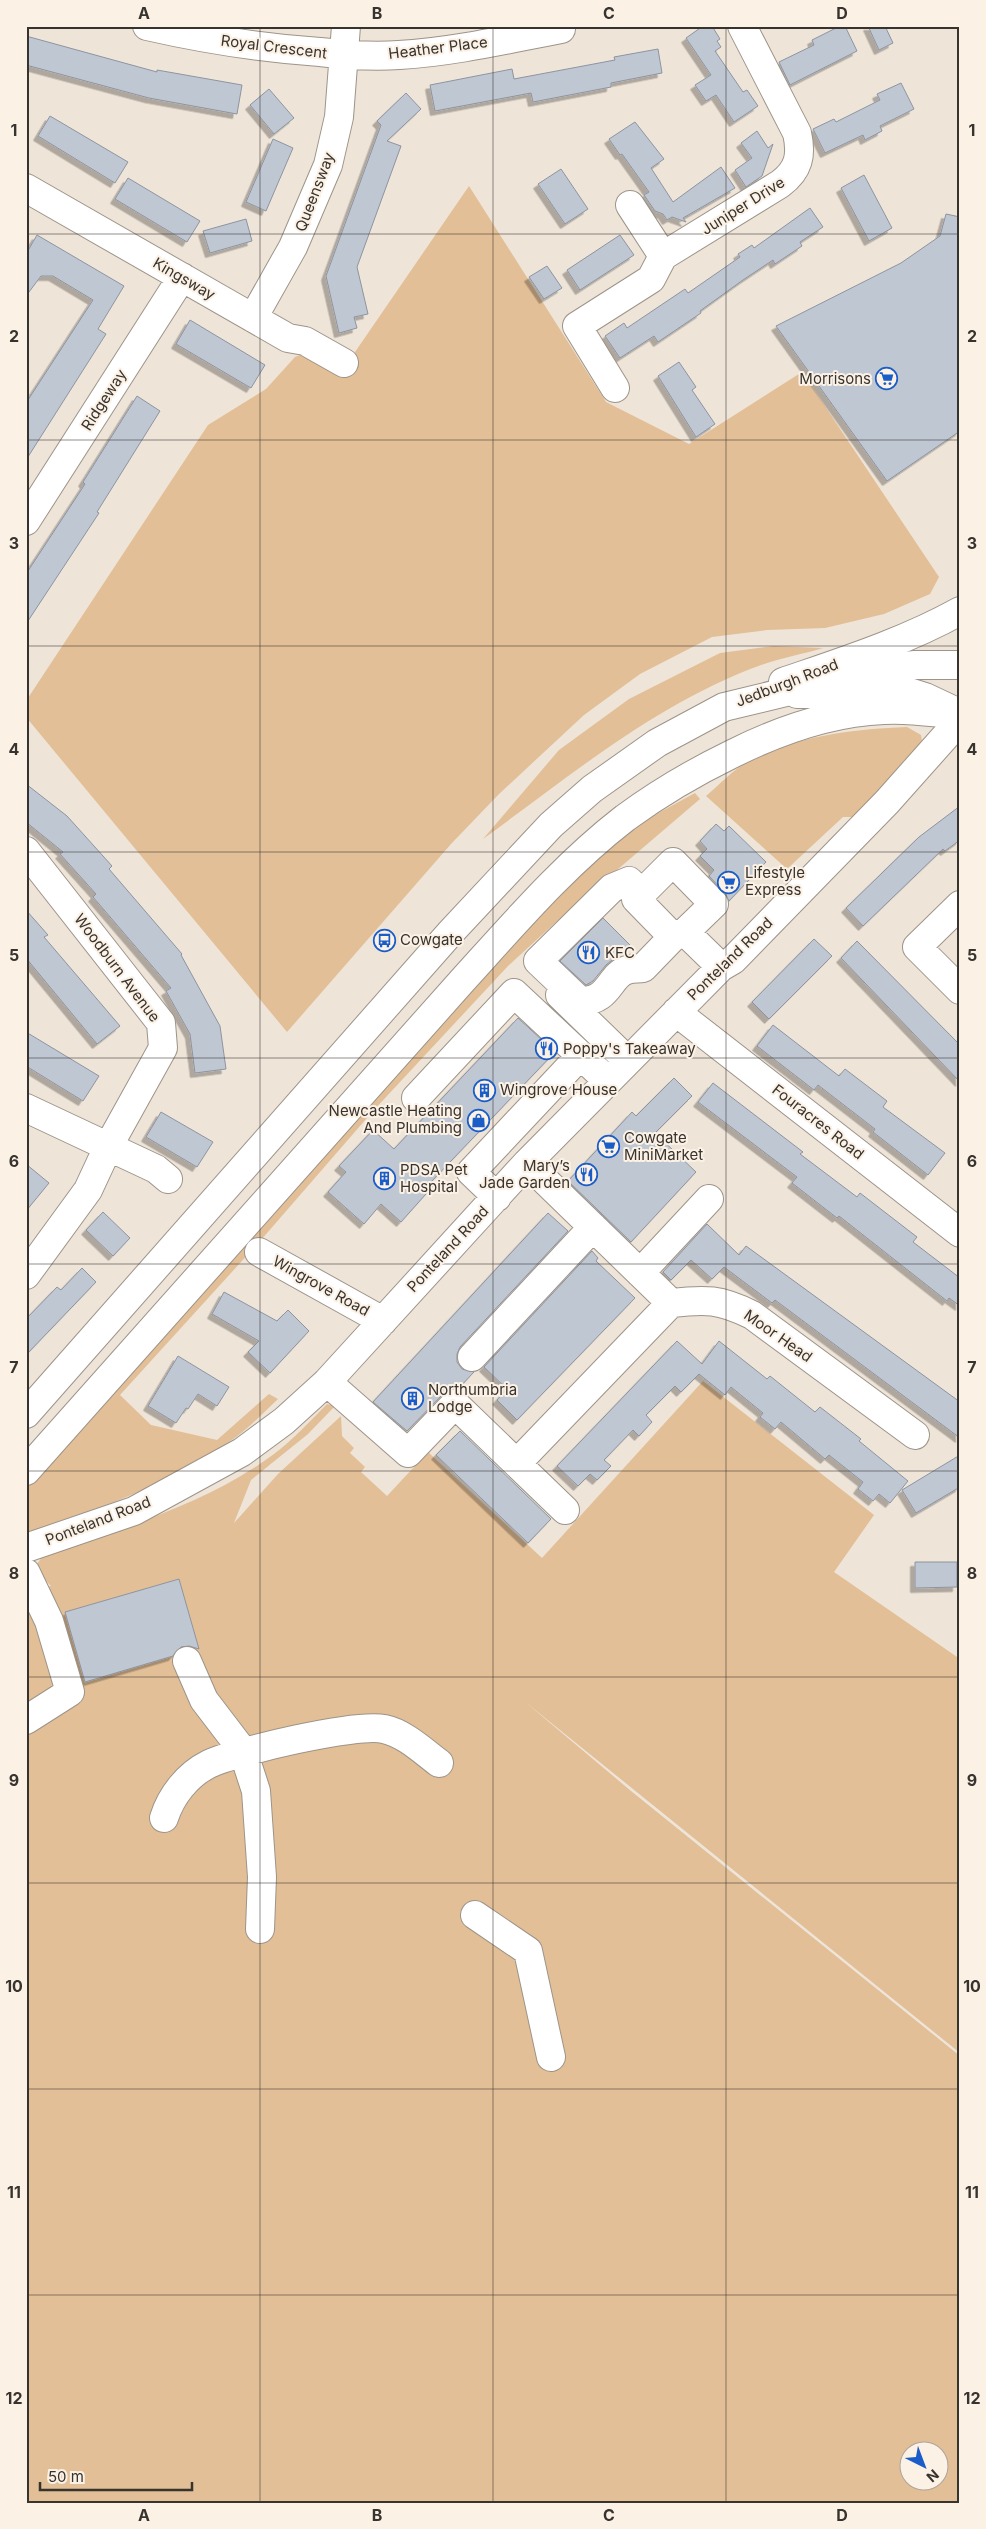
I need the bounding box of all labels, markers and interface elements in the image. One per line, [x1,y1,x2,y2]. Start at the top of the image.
text: A [138,3,150,23]
text: B [372,3,382,23]
text: C [603,3,615,23]
text: D [836,3,848,23]
street label: Royal Crescent [220,31,328,62]
street label: Heather Place [387,32,489,63]
text: 1 [11,120,17,140]
text: 1 [969,120,975,140]
street label: Queensway [291,149,339,234]
street label: Juniper Drive [697,172,788,239]
street label: Kingsway [150,253,219,304]
text: 2 [9,326,19,346]
text: 2 [967,326,977,346]
street label: Ridgeway [77,365,131,434]
supermarket icon: Morrisons [875,367,899,391]
place label: Morrisons [799,369,871,388]
text: 3 [9,533,19,553]
text: 3 [967,533,977,553]
street label: Jedburgh Road [733,654,841,711]
text: 4 [9,739,20,759]
text: 4 [967,739,978,759]
place label: Lifestyle Express [745,863,805,899]
supermarket icon: Lifestyle Express [717,870,741,894]
street label: Woodburn Avenue [70,910,164,1026]
street label: Ponteland Road [683,913,776,1004]
bus stop icon: Cowgate [372,928,396,952]
place label: Cowgate [400,930,463,949]
restaurant icon: KFC [577,941,601,965]
place label: KFC [605,943,635,962]
text: 5 [9,945,19,965]
text: 5 [967,945,977,965]
restaurant icon: Poppy's Takeaway [535,1037,559,1061]
place label: Poppy's Takeaway [563,1039,696,1058]
building icon: Wingrove House [472,1078,496,1102]
place label: Wingrove House [500,1080,617,1099]
street label: Fouracres Road [769,1080,868,1163]
place label: Newcastle Heating And Plumbing [329,1101,462,1137]
shop icon: Newcastle Heating And Plumbing [466,1108,490,1132]
place label: Cowgate MiniMarket [624,1128,703,1164]
supermarket icon: Cowgate MiniMarket [596,1135,620,1159]
text: 6 [9,1151,19,1171]
text: 6 [967,1151,977,1171]
place label: Mary’s Jade Garden [479,1156,570,1192]
place label: PDSA Pet Hospital [400,1160,468,1196]
restaurant icon: Mary’s Jade Garden [574,1163,598,1187]
building icon: PDSA Pet Hospital [372,1167,396,1191]
street label: Ponteland Road [403,1201,493,1296]
street label: Wingrove Road [269,1251,373,1320]
street label: Moor Head [740,1305,816,1366]
text: 7 [9,1357,19,1377]
text: 7 [967,1357,977,1377]
place label: Northumbria Lodge [428,1380,517,1416]
building icon: Northumbria Lodge [400,1387,424,1411]
street label: Ponteland Road [42,1492,153,1549]
text: 8 [9,1563,19,1583]
text: 8 [967,1563,977,1583]
text: 9 [9,1770,19,1790]
text: 9 [967,1770,977,1790]
text: 10 [5,1976,23,1996]
text: 10 [963,1976,981,1996]
text: 11 [7,2182,21,2202]
text: 11 [965,2182,979,2202]
text: 12 [6,2388,22,2408]
text: 12 [964,2388,980,2408]
north arrow [898,2442,948,2492]
scale bar [40,2459,192,2491]
text: N [923,2466,943,2486]
text: 50 m [48,2467,84,2486]
text: A [138,2505,150,2525]
text: B [372,2505,382,2525]
text: C [603,2505,615,2525]
text: D [836,2505,848,2525]

